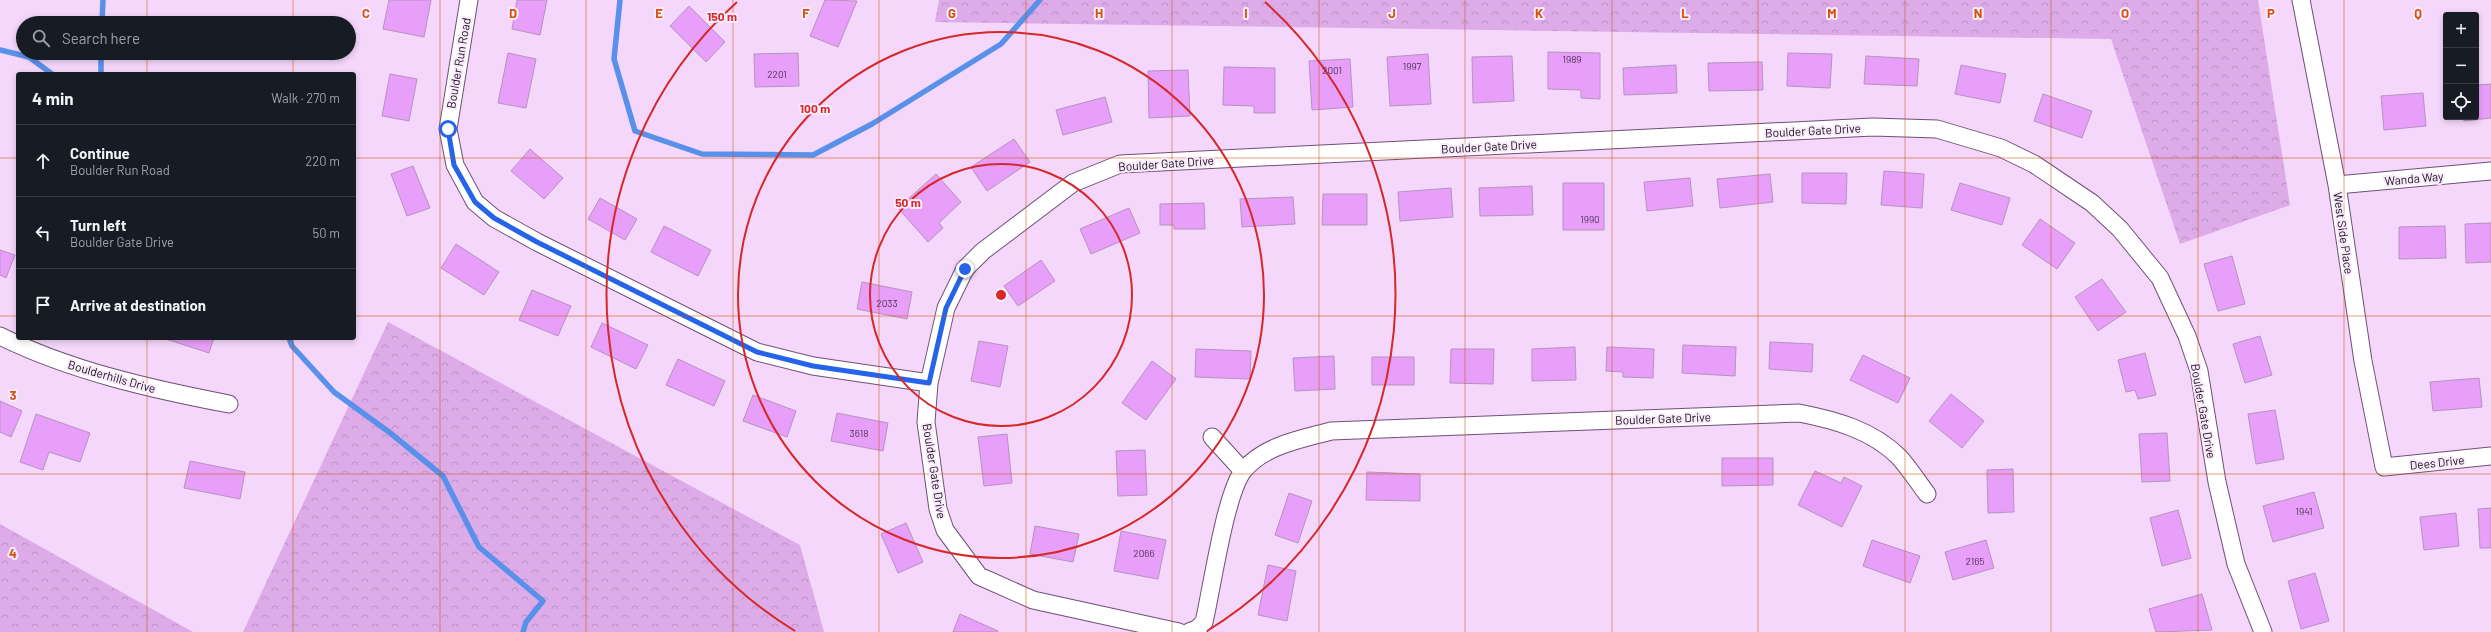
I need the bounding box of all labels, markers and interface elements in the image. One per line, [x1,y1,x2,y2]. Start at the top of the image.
text: C [362,5,370,21]
text: D [509,5,517,21]
text: E [655,5,663,21]
text: F [802,5,810,21]
text: G [948,5,956,21]
text: H [1095,5,1103,21]
text: I [1244,5,1248,21]
text: J [1388,5,1396,21]
text: K [1535,5,1543,21]
text: L [1681,5,1689,21]
text: M [1827,5,1837,21]
text: N [1974,5,1982,21]
text: O [2121,5,2129,21]
text: P [2267,5,2275,21]
text: Q [2414,5,2422,21]
text: 150 m [707,9,737,23]
map controls [2443,12,2479,120]
button: + [2443,12,2479,48]
search box [16,16,356,60]
street label: Boulder Run Road [443,16,473,110]
icon: search [30,27,52,49]
text: Search here [62,29,140,47]
button: − [2443,48,2479,84]
house number: 1989 [1562,53,1582,65]
house number: 1997 [1403,60,1422,72]
house number: 2001 [1322,64,1342,76]
house number: 2201 [767,68,787,80]
button: locate [2443,84,2479,120]
text: 4 min [32,88,74,108]
text: Walk · 270 m [271,90,340,106]
text: 100 m [800,101,830,115]
route start [439,120,457,138]
street label: Boulder Gate Drive [1765,120,1861,140]
street label: Boulder Gate Drive [1441,136,1537,156]
text: Continue [70,144,130,162]
icon: ahead [32,150,54,172]
text: 220 m [305,153,340,169]
street label: Boulder Gate Drive [1118,153,1214,173]
text: Boulder Run Road [70,162,170,178]
street label: Wanda Way [2384,168,2445,188]
street label: West Side Place [2331,191,2357,275]
text: 50 m [895,195,921,209]
house number: 1990 [1580,213,1600,225]
text: Turn left [70,216,126,234]
icon: left [32,222,54,244]
text: 50 m [313,225,340,241]
text: Boulder Gate Drive [70,234,174,250]
route end [956,260,974,278]
centre of rings [994,288,1008,302]
icon: arrive [32,294,54,316]
text: Arrive at destination [70,296,206,314]
house number: 2033 [876,297,898,309]
street label: Boulderhills Drive [67,357,157,395]
street label: Boulder Gate Drive [2189,362,2219,460]
text: 3 [9,387,17,403]
street label: Boulder Gate Drive [1615,409,1711,427]
street label: Boulder Gate Drive [921,422,949,520]
house number: 3618 [850,427,868,439]
street label: Dees Drive [2409,452,2465,472]
house number: 1941 [2296,505,2312,517]
text: 4 [9,545,17,561]
house number: 2066 [1133,547,1155,559]
house number: 2165 [1965,555,1985,567]

